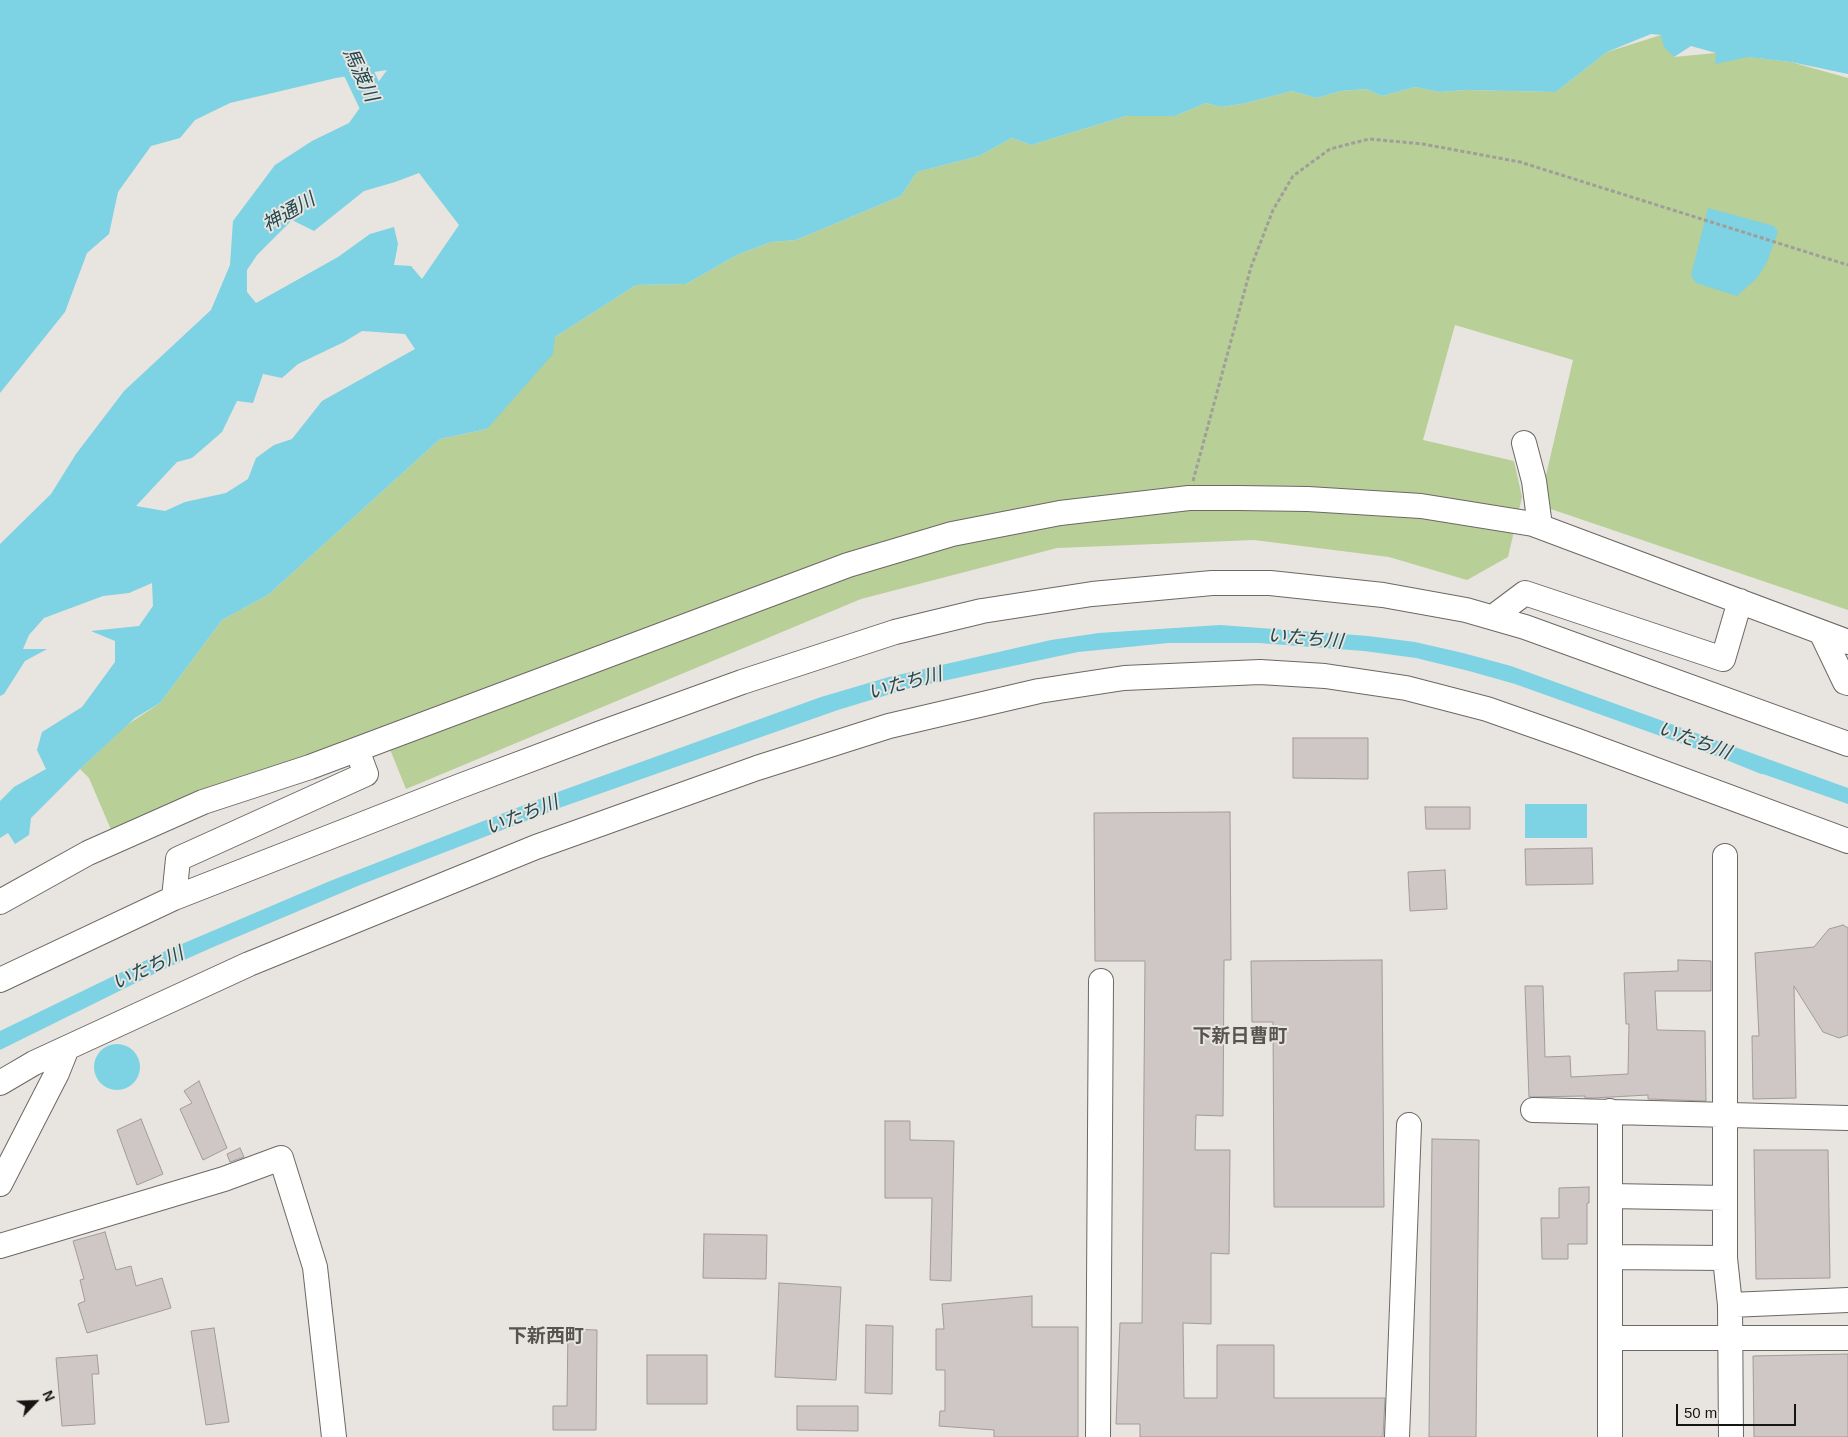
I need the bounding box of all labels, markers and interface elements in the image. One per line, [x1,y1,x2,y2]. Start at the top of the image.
water label: 馬渡川 [338,44,382,106]
water label: 神通川 [259,189,319,237]
water label: いたち川 [1266,624,1344,654]
water label: いたち川 [865,663,945,705]
water label: いたち川 [1654,717,1734,765]
water label: いたち川 [482,792,562,840]
water label: いたち川 [109,943,187,995]
district label: 下新日曹町 [1193,1026,1287,1048]
district label: 下新西町 [508,1326,584,1348]
north arrow [10,1377,60,1427]
text: N [39,1388,58,1404]
scale bar [1678,1394,1798,1426]
text: 50 m [1684,1404,1717,1421]

